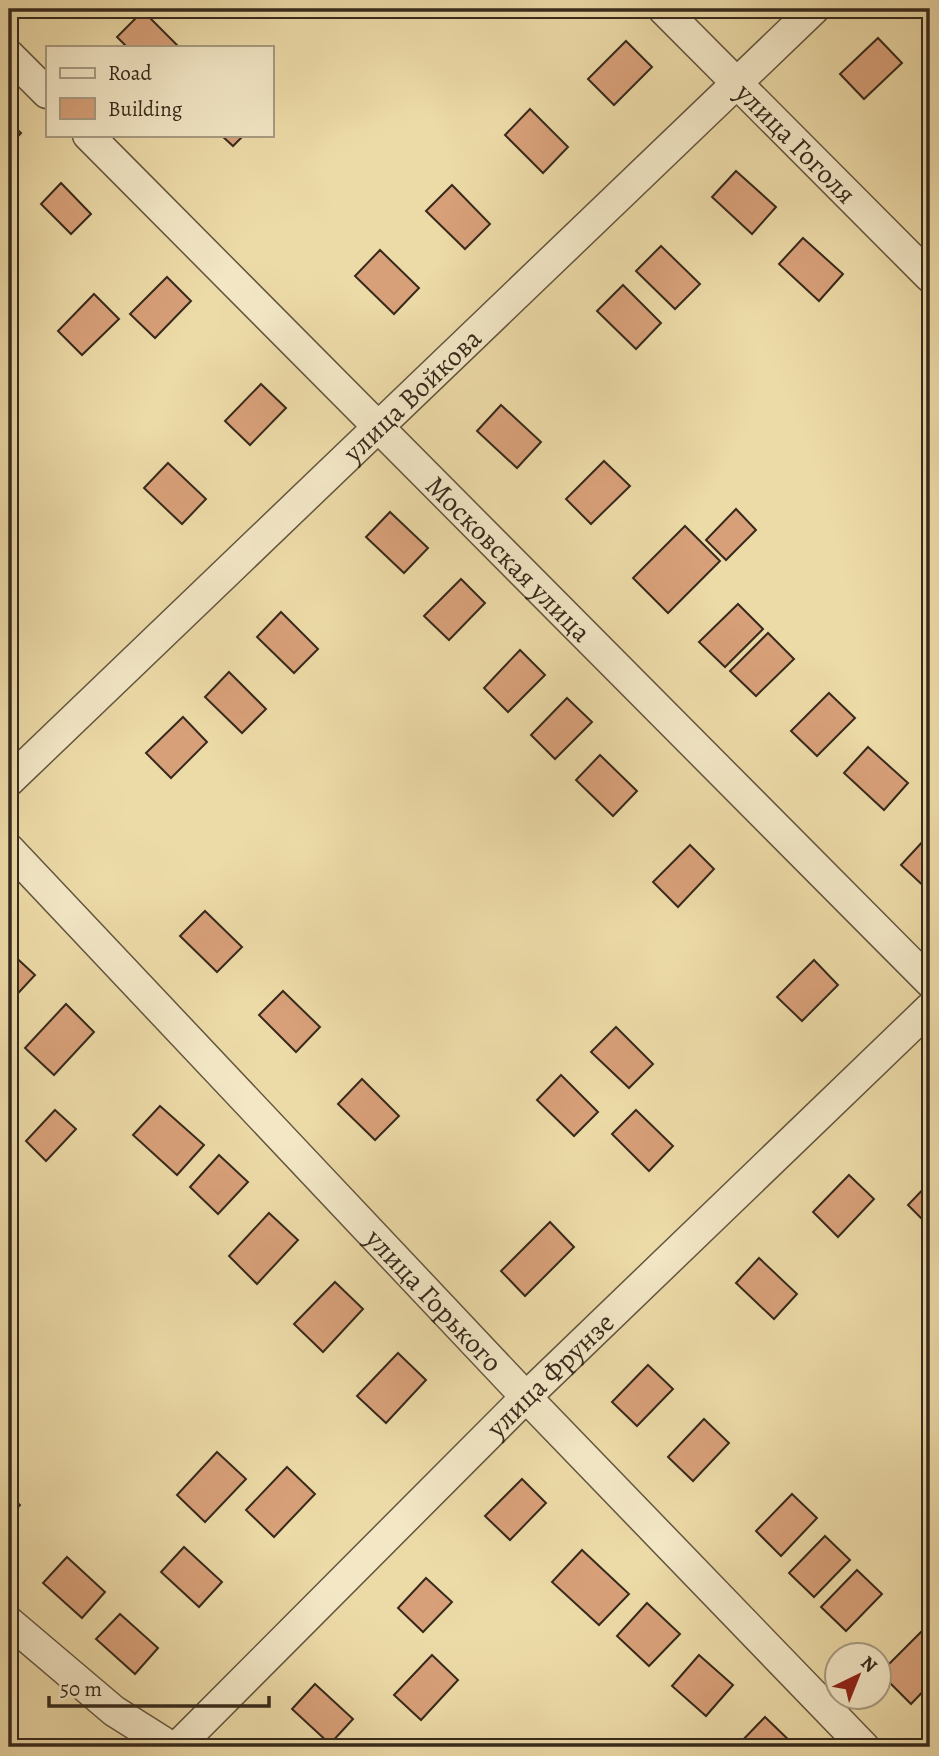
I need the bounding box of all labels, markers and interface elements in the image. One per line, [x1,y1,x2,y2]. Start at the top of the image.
legend [46,46,273,136]
text: Road [108,59,152,87]
street label: улица Гоголя [726,74,864,212]
text: Building [108,95,183,123]
street label: улица Войкова [334,320,490,472]
street label: Московская улица [417,467,599,651]
street label: улица Горького [356,1220,511,1381]
street label: улица Фрунзе [477,1304,623,1447]
north arrow [824,1640,894,1710]
text: N [855,1650,883,1679]
scale bar [49,1665,270,1709]
text: 50 m [60,1675,102,1703]

